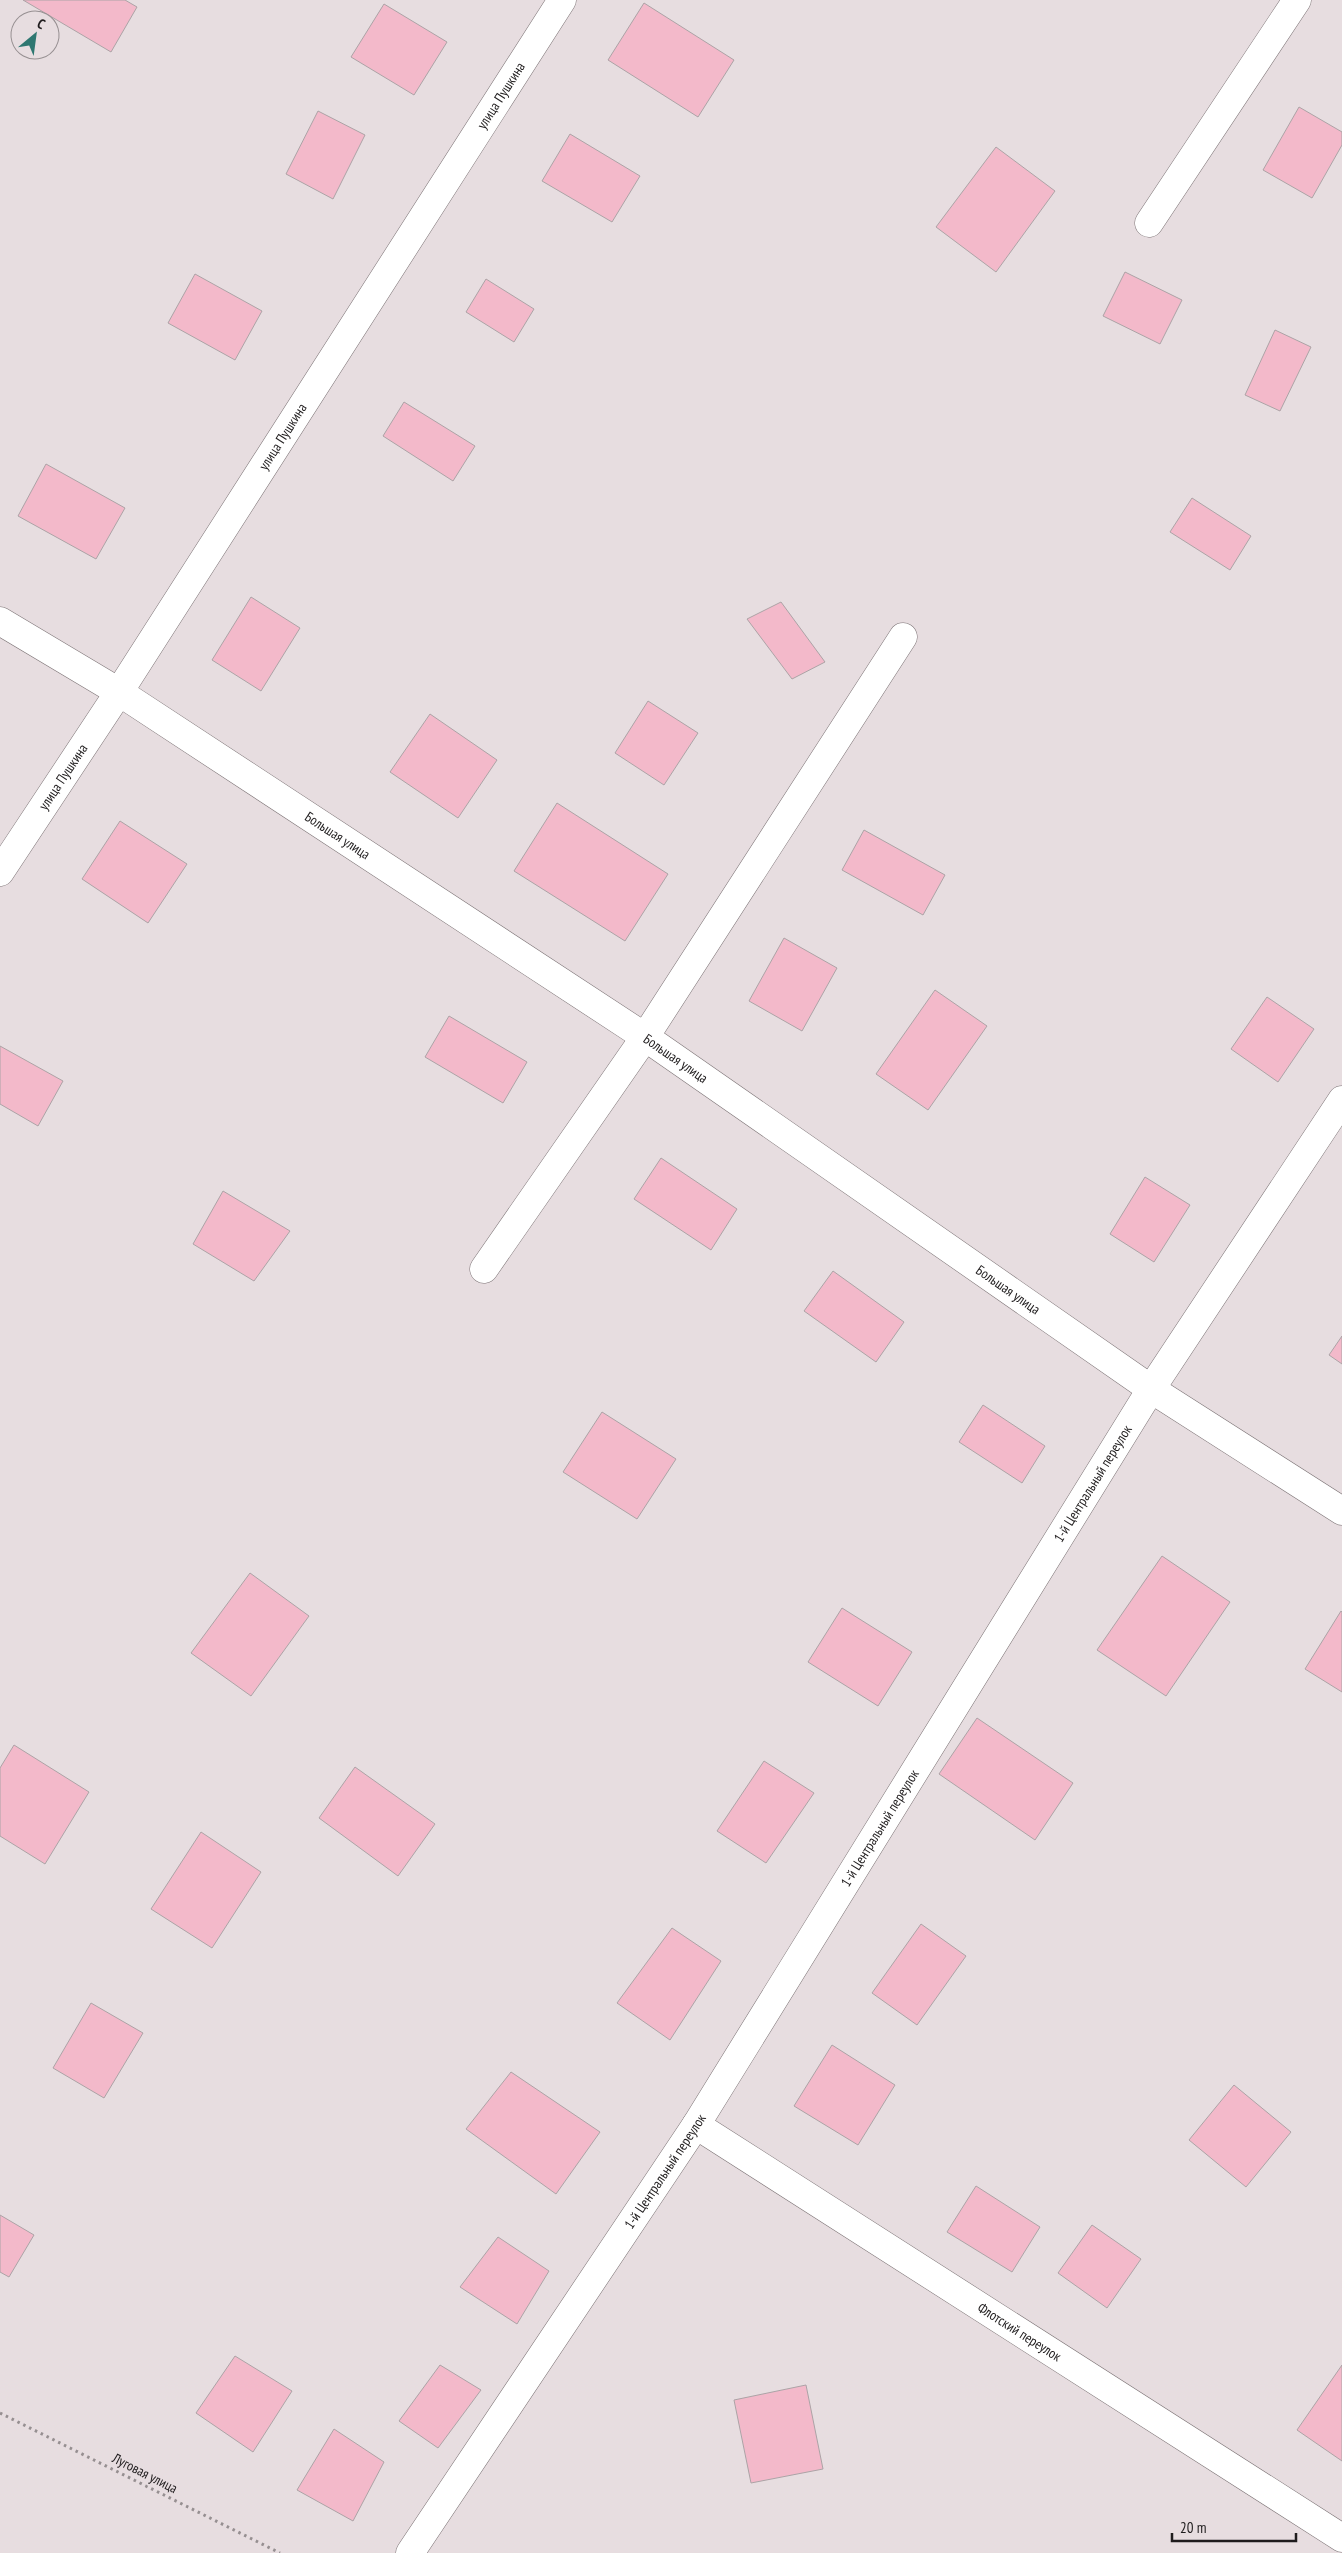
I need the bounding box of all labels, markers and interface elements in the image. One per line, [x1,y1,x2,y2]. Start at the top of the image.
north arrow [10,10,60,60]
text: С [34,14,49,33]
street label: улица Пушкина [473,59,529,132]
street label: улица Пушкина [254,400,311,473]
street label: улица Пушкина [34,740,91,814]
street label: Большая улица [302,807,374,863]
street label: Большая улица [640,1030,711,1087]
street label: Большая улица [973,1261,1044,1318]
street label: 1-й Центральный переулок [1050,1421,1136,1545]
street label: 1-й Центральный переулок [837,1765,923,1890]
street label: 1-й Центральный переулок [620,2110,710,2232]
street label: Флотский переулок [974,2298,1065,2366]
street label: Луговая улица [109,2449,181,2497]
scale bar [1172,2510,1296,2542]
text: 20 m [1180,2518,1206,2537]

